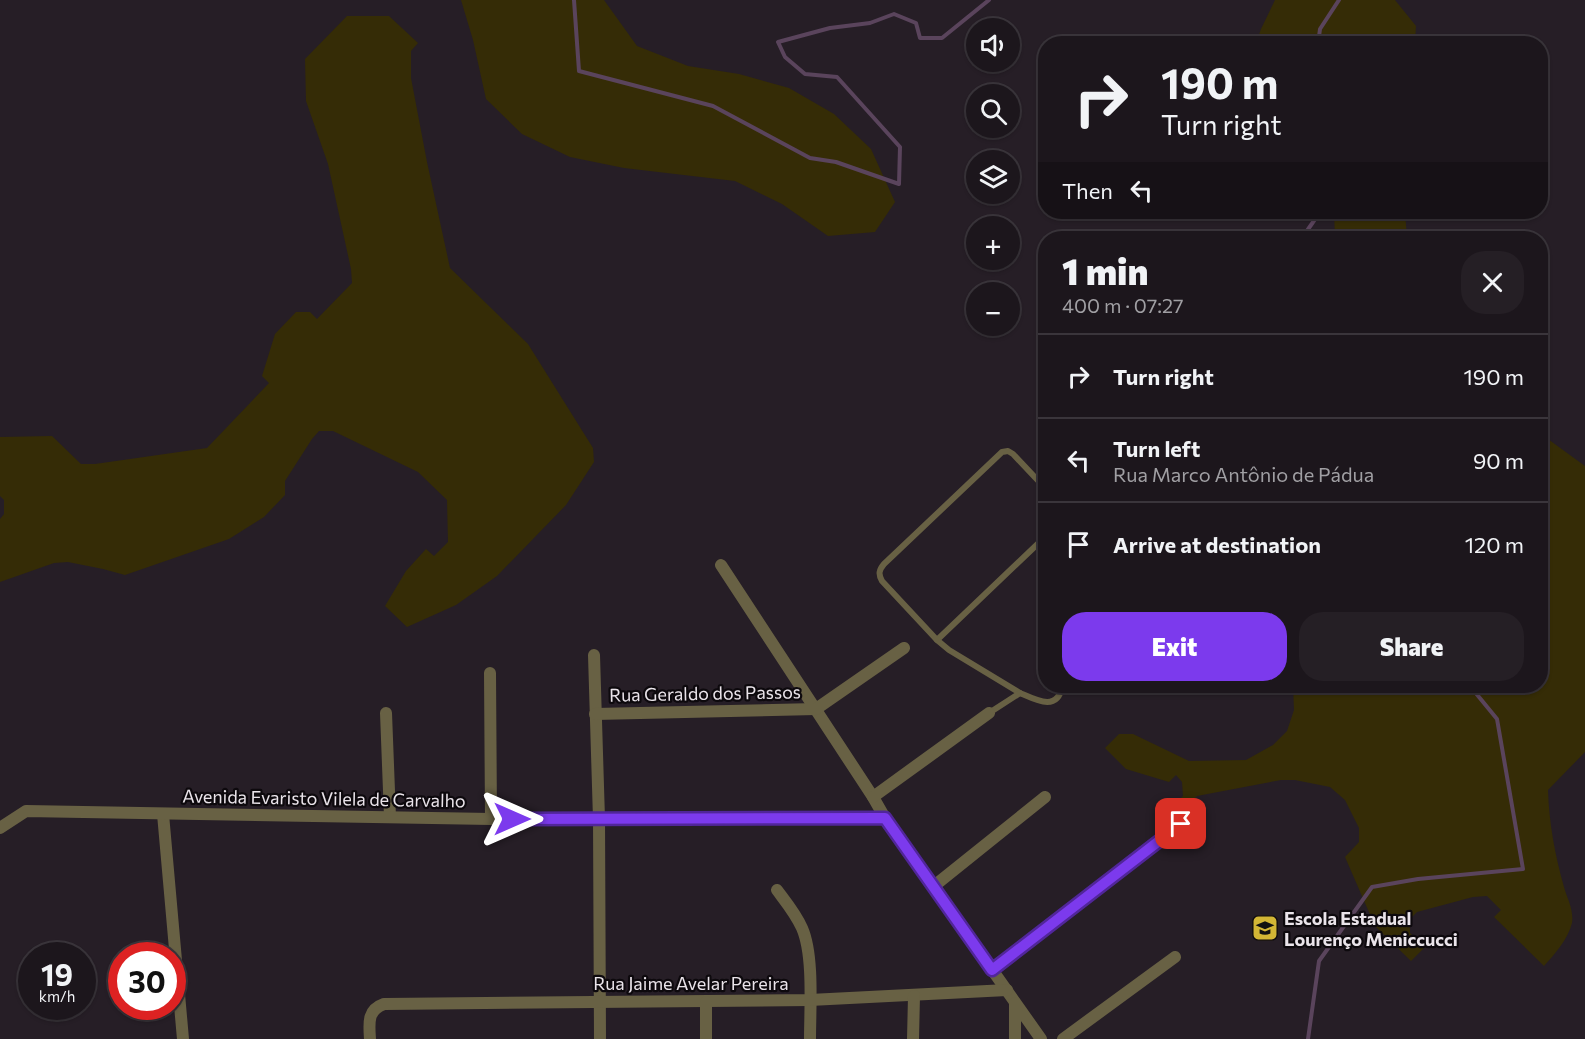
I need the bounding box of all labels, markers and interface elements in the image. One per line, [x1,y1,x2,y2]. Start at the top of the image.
map controls [966,18,1020,336]
button: sound [966,18,1020,72]
text: 190 m [1161,56,1279,108]
icon: right [1062,60,1140,138]
button: search [966,84,1020,138]
text: Turn right [1161,108,1281,141]
button: layers [966,150,1020,204]
icon: left [1125,174,1158,207]
text: Then [1062,177,1113,204]
button: + [966,216,1020,270]
text: 1 min [1062,248,1148,292]
button: close [1461,251,1524,314]
button: − [966,282,1020,336]
text: 400 m · 07:27 [1062,293,1184,317]
icon: right [1062,360,1095,393]
text: Turn right [1113,363,1214,390]
text: 190 m [1463,363,1524,390]
text: Turn left [1113,435,1200,462]
icon: left [1062,444,1095,477]
text: 90 m [1473,447,1524,474]
text: Rua Marco Antônio de Pádua [1113,462,1374,486]
icon: arrive [1062,528,1095,561]
text: Arrive at destination [1113,531,1321,558]
text: 120 m [1465,531,1524,558]
button: Exit [1062,612,1287,681]
button: Share [1299,612,1524,681]
street label: Rua Geraldo dos Passos [609,680,801,706]
street label: Avenida Evaristo Vilela de Carvalho [182,785,466,811]
position arrow [480,787,544,851]
pin [1155,798,1206,849]
icon: arrive [1164,807,1197,840]
place label: Escola Estadual Lourenço Meniccucci [1284,907,1458,950]
school or university icon: Escola Estadual Lourenço Meniccucci [1250,913,1280,943]
speed limit sign: 30 [108,942,186,1020]
text: 19 [41,955,73,992]
street label: Rua Jaime Avelar Pereira [593,972,789,994]
text: km/h [39,987,75,1005]

